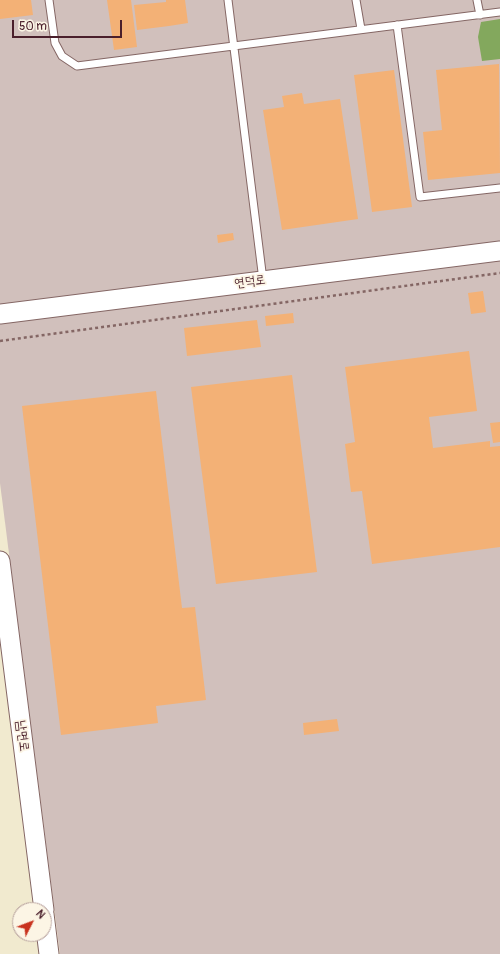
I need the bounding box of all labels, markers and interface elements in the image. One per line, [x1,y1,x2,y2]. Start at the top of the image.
scale bar [14,12,124,38]
text: 50 m [19,19,47,34]
street label: 연덕로 [233,272,267,292]
street label: 남면로 [12,719,32,753]
north arrow [12,902,52,942]
text: N [33,907,48,921]

